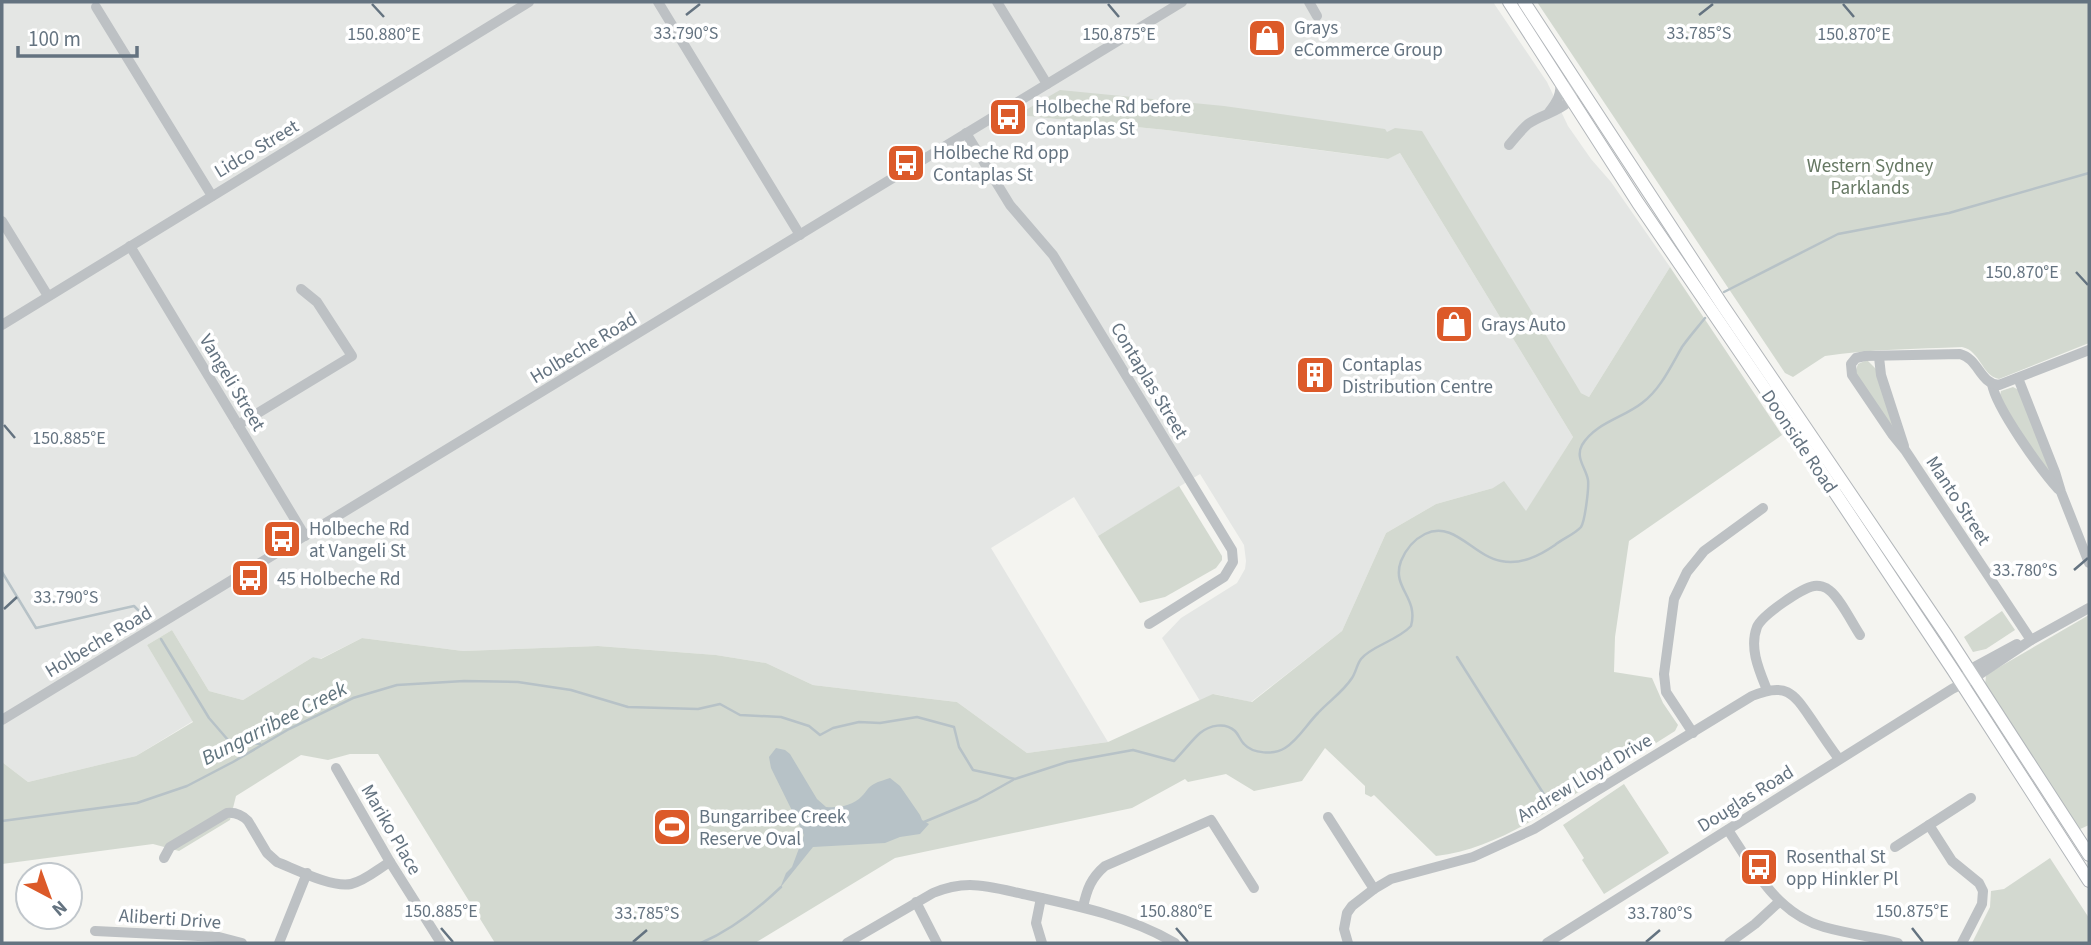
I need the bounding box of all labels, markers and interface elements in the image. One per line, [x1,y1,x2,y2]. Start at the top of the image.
scale bar [18,14,136,58]
place label: Grays eCommerce Group [1294,15,1443,64]
shop icon: Grays eCommerce Group [1246,17,1288,59]
text: 33.790°S [654,21,718,46]
text: 33.785°S [1667,21,1731,46]
text: 150.880°E [347,22,421,47]
text: 150.875°E [1082,22,1156,47]
text: 150.870°E [1817,22,1891,47]
text: 100 m [28,24,81,54]
place label: Holbeche Rd before Contaplas St [1035,94,1191,143]
bus stop icon: Holbeche Rd before Contaplas St [987,96,1029,138]
street label: Lidco Street [209,113,305,185]
place label: Holbeche Rd opp Contaplas St [933,140,1069,189]
bus stop icon: Holbeche Rd opp Contaplas St [885,142,927,184]
park label: Western Sydney Parklands [1807,153,1933,202]
text: 150.870°E [1985,260,2059,285]
shop icon: Grays Auto [1433,303,1475,345]
street label: Holbeche Road [525,306,642,391]
place label: Grays Auto [1481,312,1566,339]
street label: Contaplas Street [1103,317,1194,445]
street label: Vangeli Street [192,329,272,437]
place label: Contaplas Distribution Centre [1342,352,1493,401]
building icon: Contaplas Distribution Centre [1294,354,1336,396]
street label: Doonside Road [1754,385,1843,499]
text: 150.885°E [32,426,106,451]
street label: Manto Street [1919,451,1997,551]
place label: Holbeche Rd at Vangeli St [309,516,410,565]
bus stop icon: Holbeche Rd at Vangeli St [261,518,303,560]
bus stop icon: 45 Holbeche Rd [229,557,271,599]
text: 33.780°S [1993,558,2057,583]
place label: 45 Holbeche Rd [277,566,401,593]
text: 33.790°S [34,585,98,610]
street label: Holbeche Road [40,600,157,685]
water label: Bungarribee Creek [196,673,353,773]
street label: Andrew Lloyd Drive [1512,727,1657,829]
street label: Douglas Road [1692,759,1799,840]
street label: Mariko Place [354,779,428,880]
place label: Bungarribee Creek Reserve Oval [699,804,847,853]
sports icon: Bungarribee Creek Reserve Oval [651,806,693,848]
place label: Rosenthal St opp Hinkler Pl [1786,844,1898,893]
bus stop icon: Rosenthal St opp Hinkler Pl [1738,846,1780,888]
north arrow [14,861,84,931]
text: N [46,893,73,922]
text: 150.885°E [404,899,478,924]
text: 150.880°E [1139,899,1213,924]
text: 150.875°E [1875,899,1949,924]
text: 33.785°S [615,901,679,926]
text: 33.780°S [1628,901,1692,926]
street label: Aliberti Drive [118,902,222,937]

